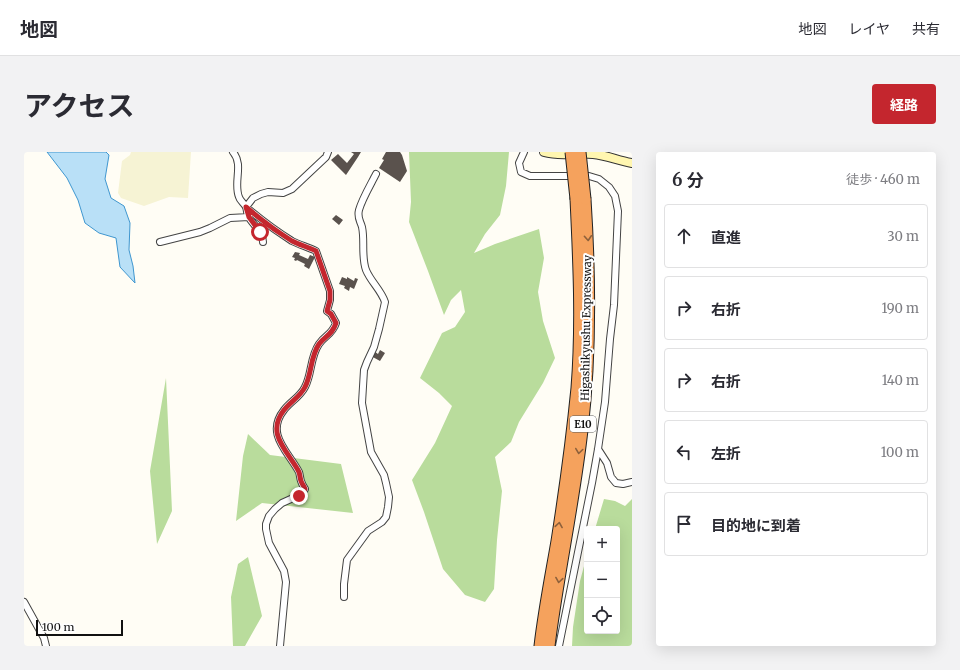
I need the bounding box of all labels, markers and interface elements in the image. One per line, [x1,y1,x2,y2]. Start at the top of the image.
text: 地図 [20,17,58,41]
text: 地図 [798,20,826,38]
text: レイヤ [848,20,890,38]
text: 共有 [912,20,940,38]
button: 経路 [872,84,936,124]
text: アクセス [24,88,135,124]
text: 6 分 [672,169,703,191]
text: 徒歩 · 460 m [846,171,920,188]
route start [251,223,269,241]
icon: ahead [673,225,695,247]
text: 直進 [711,228,741,247]
text: 30 m [887,228,919,245]
one-way arrow [583,235,592,241]
street label: Higashikyushu Expressway [578,254,594,401]
icon: right [673,297,695,319]
text: 右折 [711,300,741,319]
text: 190 m [882,300,919,317]
icon: right [673,369,695,391]
text: 右折 [711,372,741,391]
text: 140 m [882,372,919,389]
road number: E10 [570,416,596,432]
icon: left [673,441,695,463]
text: 左折 [711,444,741,463]
text: 100 m [881,444,919,461]
one-way arrow [575,448,584,454]
route end [290,487,308,505]
icon: arrive [673,513,695,535]
text: 目的地に到着 [711,516,801,535]
one-way arrow [554,522,563,528]
map controls [584,526,620,634]
button: + [584,526,620,562]
button: − [584,562,620,598]
one-way arrow [555,577,564,583]
button: locate [584,598,620,634]
scale bar [36,618,123,637]
text: 100 m [42,620,74,634]

